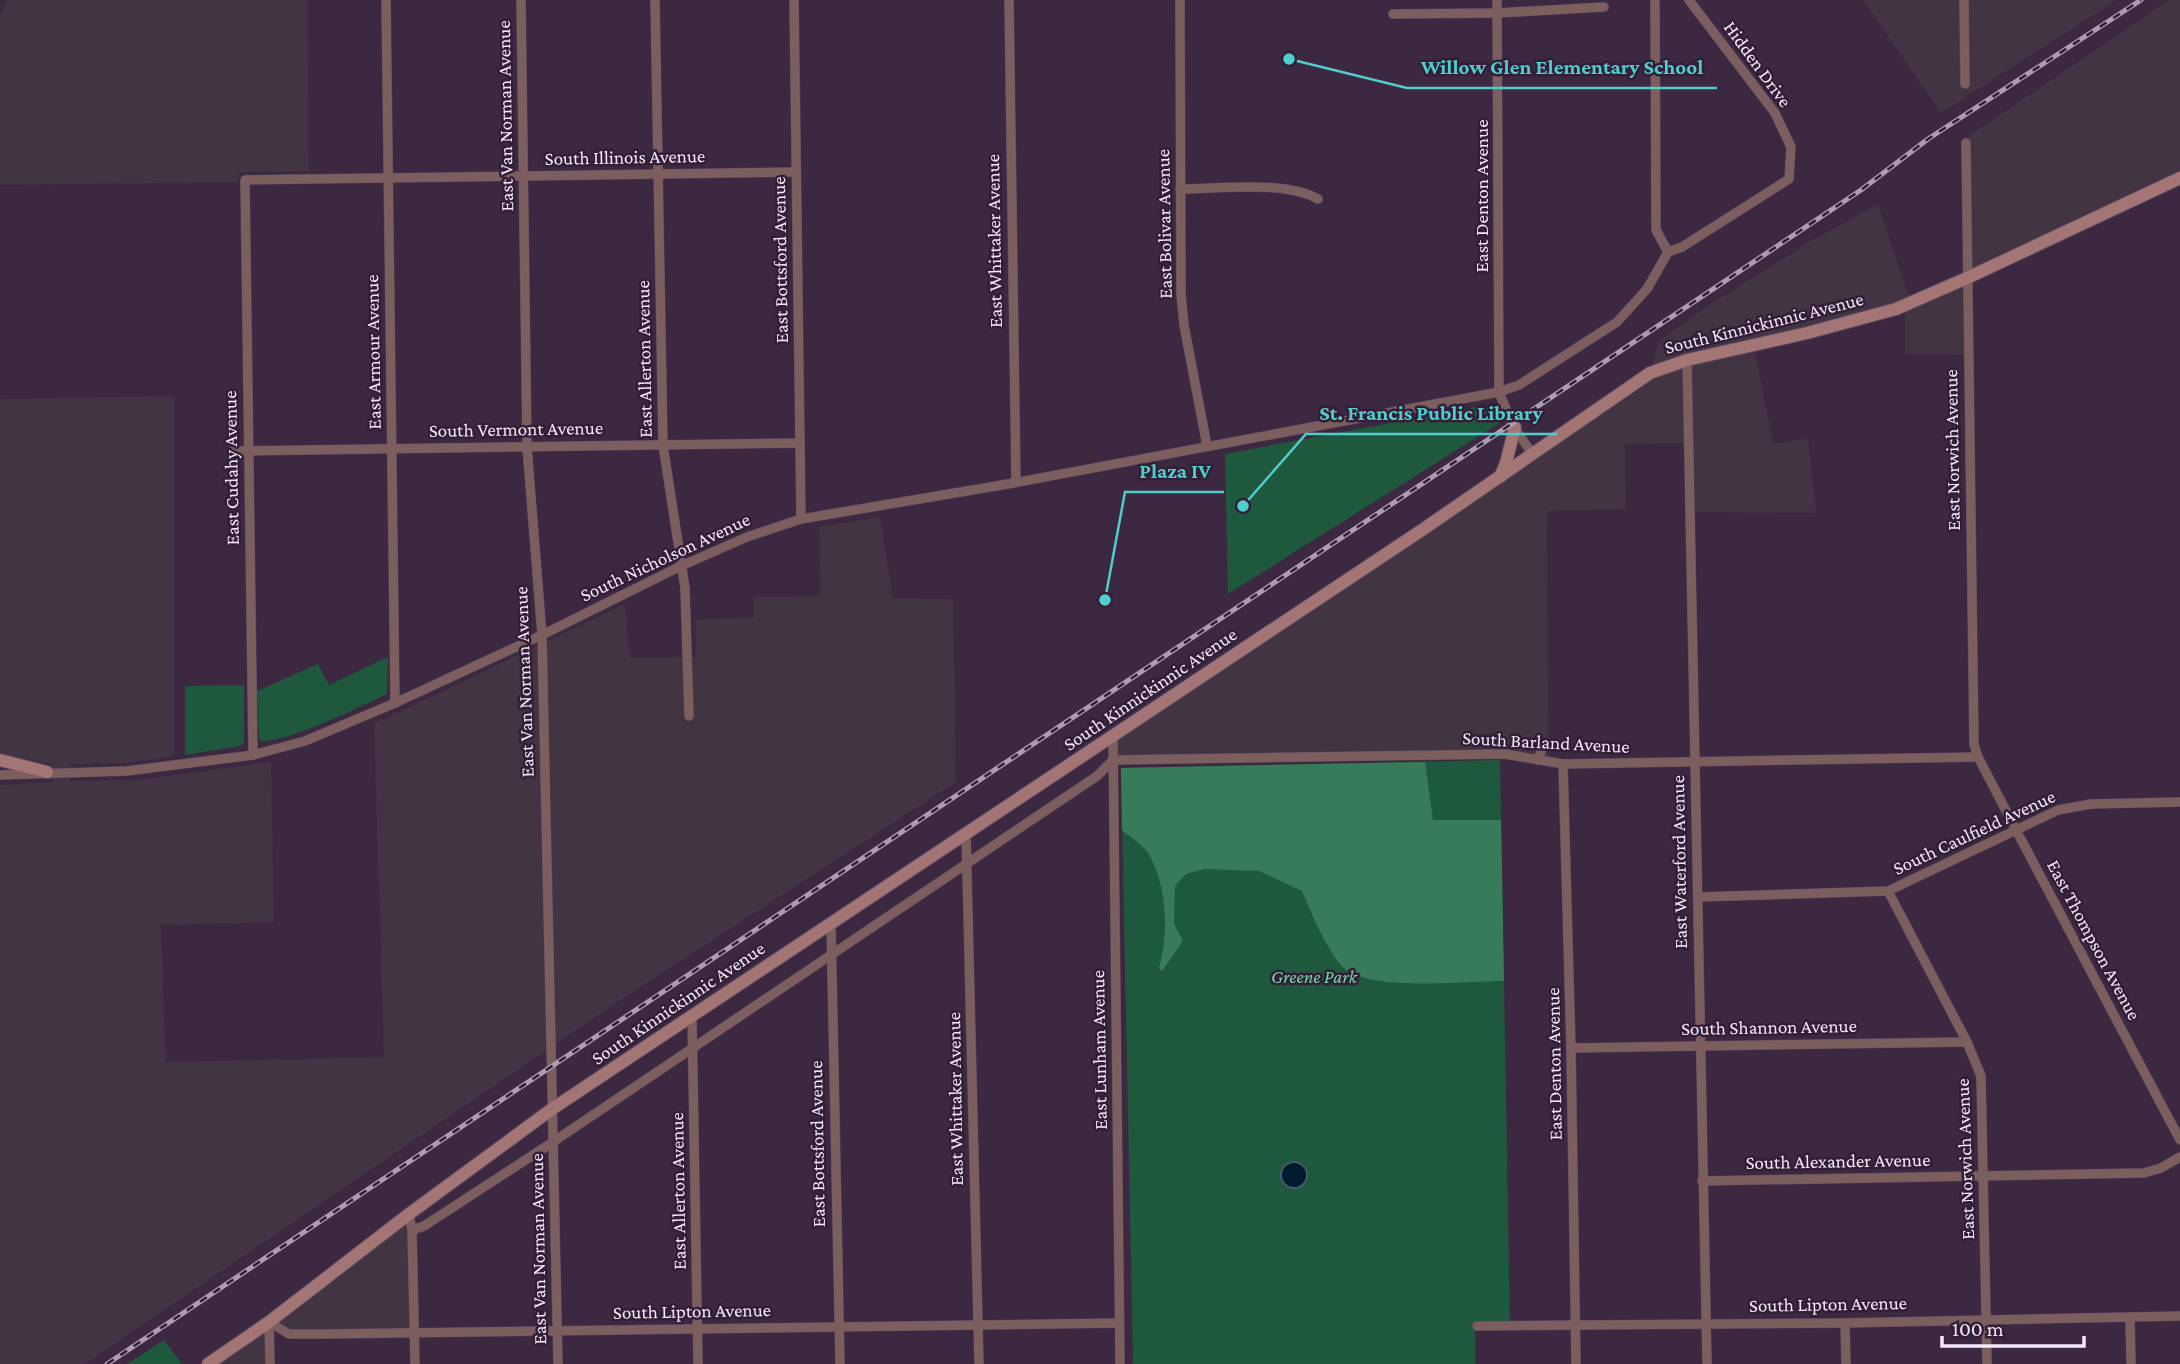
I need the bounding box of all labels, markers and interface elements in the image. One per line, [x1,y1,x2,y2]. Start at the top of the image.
street label: Hidden Drive [1720,17,1796,111]
street label: East Van Norman Avenue [493,20,517,212]
callout: Willow Glen Elementary School [1407,46,1717,88]
text: Willow Glen Elementary School [1420,55,1703,79]
street label: East Denton Avenue [1471,120,1492,272]
street label: South Illinois Avenue [544,145,706,169]
street label: East Bolivar Avenue [1152,149,1176,299]
street label: East Whittaker Avenue [982,154,1006,328]
street label: East Bottsford Avenue [768,176,792,344]
street label: East Armour Avenue [361,274,385,430]
street label: East Allerton Avenue [632,280,656,438]
street label: South Kinnickinnic Avenue [1662,288,1866,358]
street label: East Norwich Avenue [1940,369,1964,531]
street label: East Cudahy Avenue [219,390,243,546]
callout: St. Francis Public Library [1306,392,1557,434]
text: St. Francis Public Library [1319,401,1544,425]
street label: South Vermont Avenue [429,417,603,441]
callout: Plaza IV [1125,450,1224,492]
text: Plaza IV [1139,459,1211,483]
street label: South Nicholson Avenue [577,508,753,606]
street label: East Van Norman Avenue [510,586,538,778]
street label: South Kinnickinnic Avenue [1059,623,1241,755]
street label: South Barland Avenue [1462,727,1630,757]
street label: East Waterford Avenue [1667,775,1691,949]
street label: South Caulfield Avenue [1890,785,2058,879]
street label: East Thompson Avenue [2043,856,2145,1024]
street label: South Kinnickinnic Avenue [587,937,769,1069]
park label: Greene Park [1271,966,1358,987]
street label: East Lunham Avenue [1087,970,1111,1130]
street label: East Denton Avenue [1542,987,1566,1141]
street label: East Whittaker Avenue [943,1012,967,1186]
street label: South Shannon Avenue [1681,1015,1857,1039]
street label: East Bottsford Avenue [805,1060,829,1228]
street label: East Norwich Avenue [1952,1078,1978,1240]
street label: East Allerton Avenue [666,1112,690,1270]
street label: South Alexander Avenue [1745,1149,1931,1173]
street label: East Van Norman Avenue [526,1153,550,1345]
street label: South Lipton Avenue [1749,1292,1907,1316]
street label: South Lipton Avenue [613,1299,771,1323]
scale bar [1942,1304,2084,1348]
text: 100 m [1952,1317,2004,1341]

